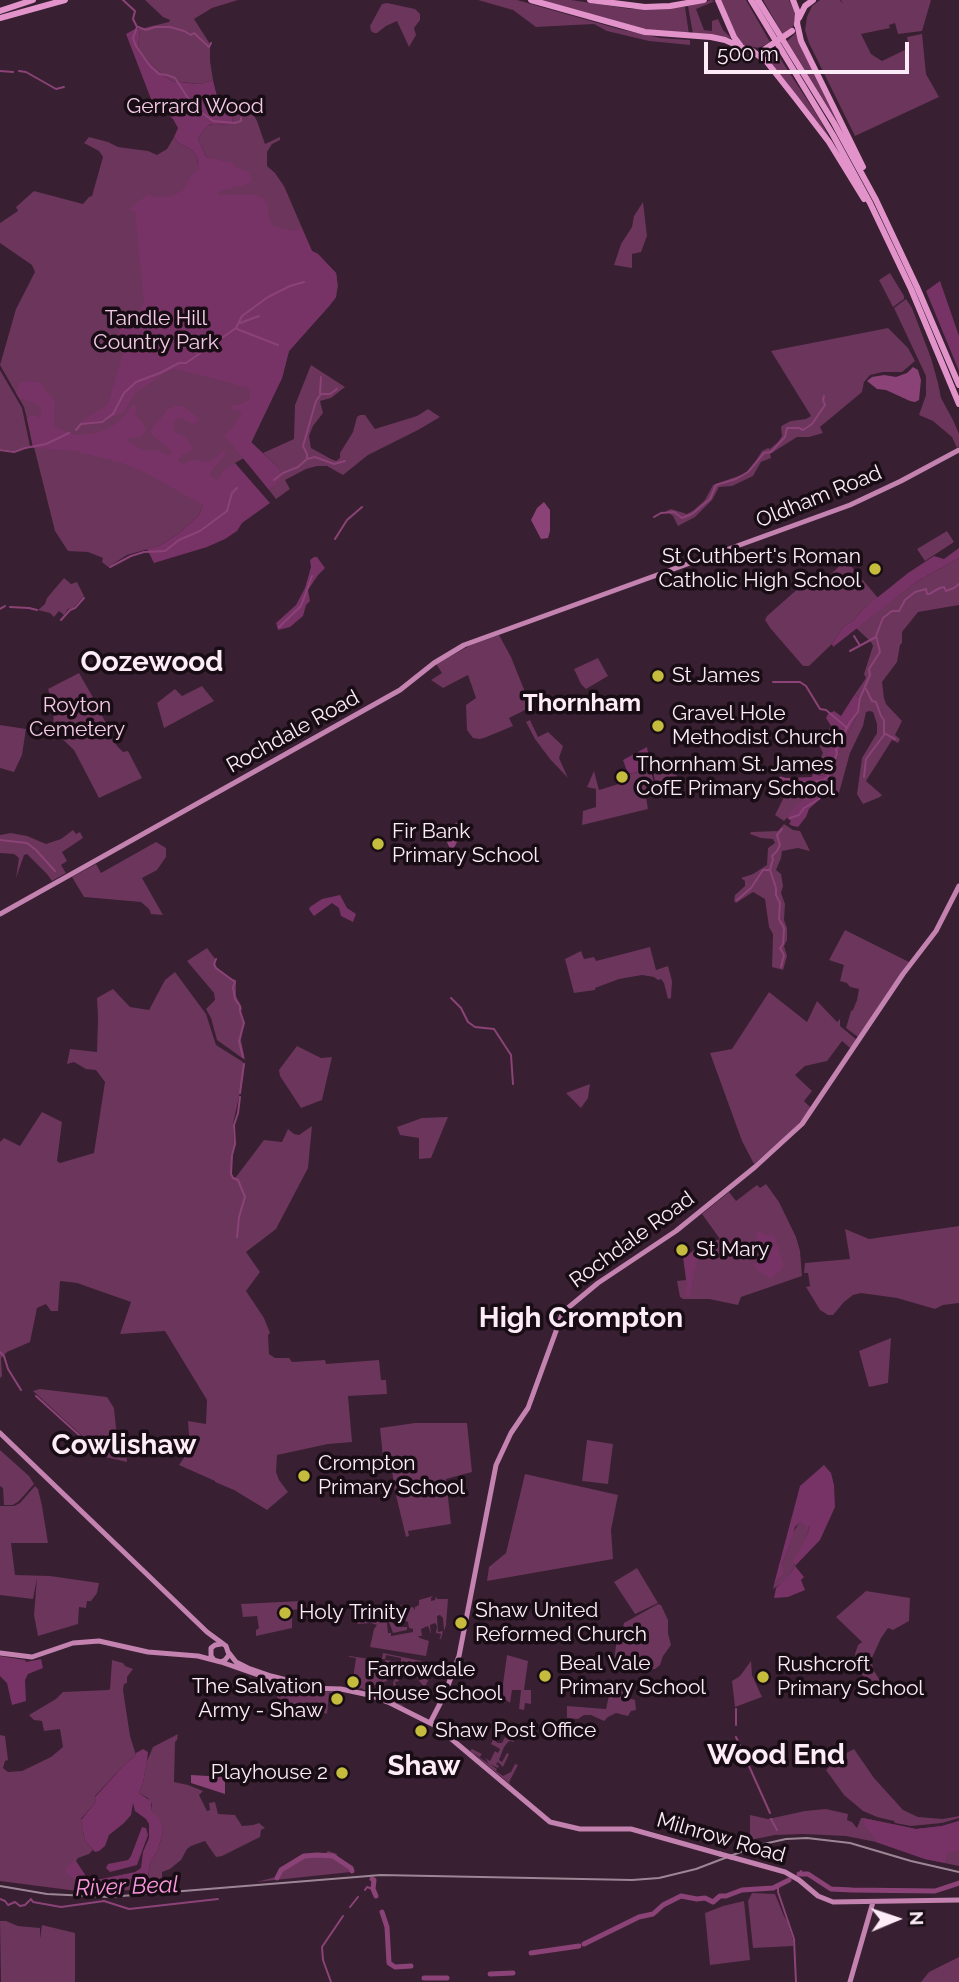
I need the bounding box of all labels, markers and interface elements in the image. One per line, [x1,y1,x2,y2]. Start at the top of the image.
scale bar [707,28,912,72]
text: 500 m [717,41,779,66]
park label: Gerrard Wood [126,94,264,120]
park label: Tandle Hill Country Park [93,306,219,356]
street label: Oldham Road [753,460,885,534]
place label: St Cuthbert's Roman Catholic High School [658,544,861,594]
marker: St Cuthbert's Roman Catholic High School [867,561,883,577]
district label: Oozewood [81,646,223,680]
place label: St James [672,663,760,689]
marker: St James [650,668,666,684]
street label: Rochdale Road [222,685,364,779]
district label: Thornham [523,690,641,718]
park label: Royton Cemetery [29,693,125,743]
place label: Gravel Hole Methodist Church [672,701,844,751]
marker: Gravel Hole Methodist Church [650,718,666,734]
place label: Thornham St. James CofE Primary School [636,752,835,802]
marker: Thornham St. James CofE Primary School [614,769,630,785]
place label: Fir Bank Primary School [392,819,539,869]
marker: Fir Bank Primary School [370,836,386,852]
street label: Rochdale Road [565,1186,699,1294]
place label: St Mary [696,1237,769,1263]
marker: St Mary [674,1242,690,1258]
district label: High Crompton [479,1302,683,1336]
district label: Cowlishaw [52,1429,196,1463]
place label: Crompton Primary School [318,1451,465,1501]
marker: Crompton Primary School [296,1468,312,1484]
place label: Shaw United Reformed Church [475,1598,647,1648]
place label: Holy Trinity [299,1600,407,1626]
marker: Holy Trinity [277,1605,293,1621]
marker: Shaw United Reformed Church [453,1615,469,1631]
place label: Beal Vale Primary School [559,1651,706,1701]
place label: Rushcroft Primary School [777,1652,924,1702]
place label: Farrowdale House School [367,1657,502,1707]
marker: Beal Vale Primary School [537,1668,553,1684]
marker: Rushcroft Primary School [755,1669,771,1685]
place label: The Salvation Army - Shaw [192,1674,323,1724]
marker: Farrowdale House School [345,1674,361,1690]
marker: The Salvation Army - Shaw [329,1691,345,1707]
place label: Shaw Post Office [435,1718,596,1744]
marker: Shaw Post Office [413,1723,429,1739]
district label: Wood End [707,1739,845,1773]
district label: Shaw [387,1750,461,1784]
place label: Playhouse 2 [211,1760,328,1786]
marker: Playhouse 2 [334,1765,350,1781]
street label: Milnrow Road [654,1808,788,1868]
water label: River Beal [75,1871,179,1903]
north arrow [861,1884,931,1954]
text: N [906,1911,928,1926]

